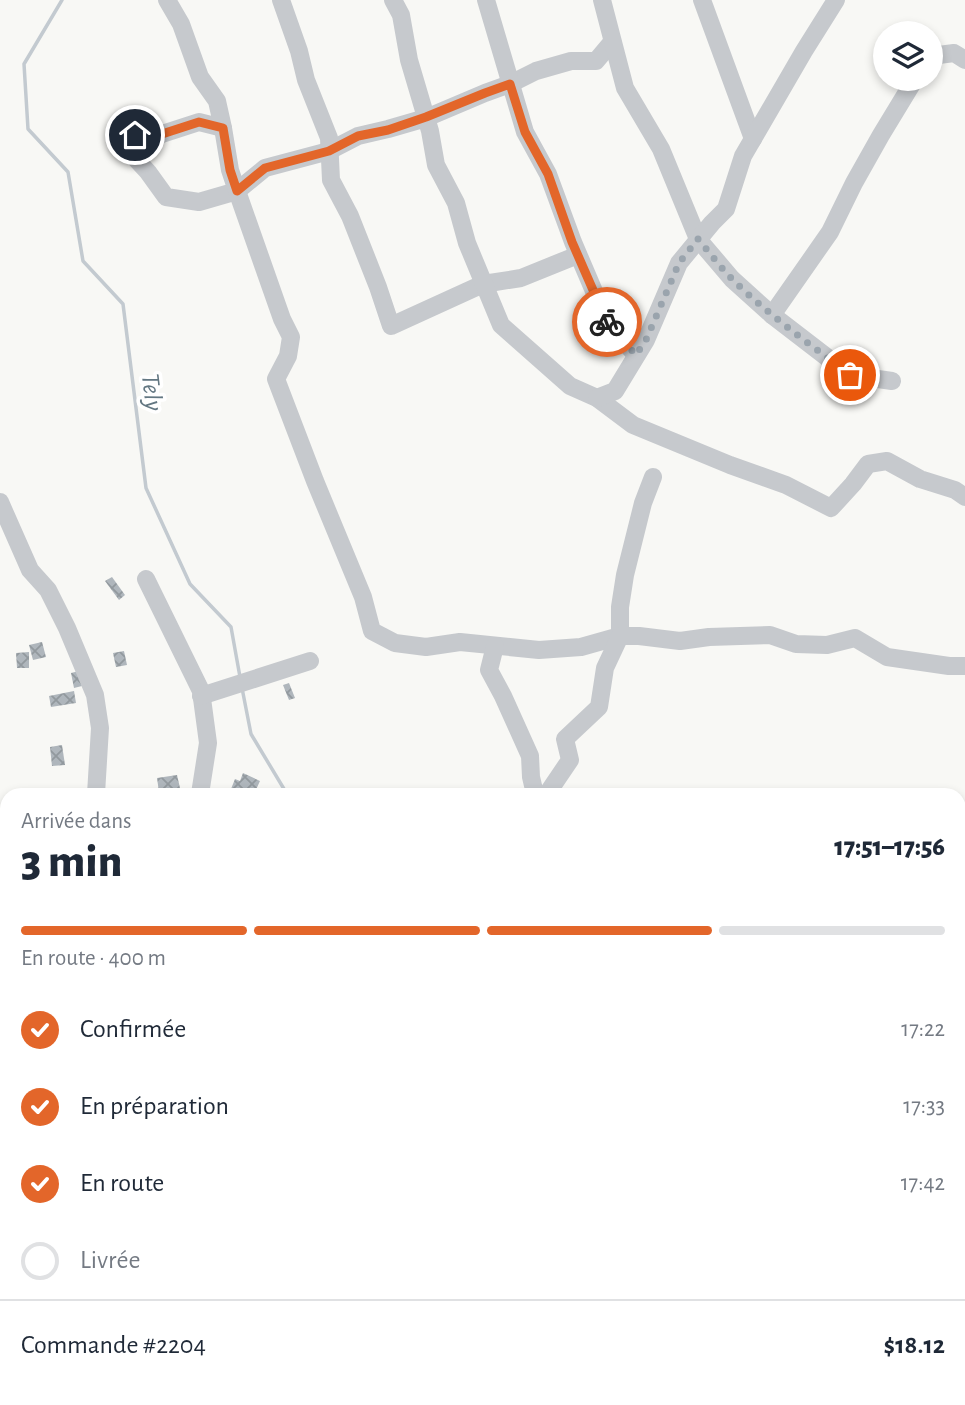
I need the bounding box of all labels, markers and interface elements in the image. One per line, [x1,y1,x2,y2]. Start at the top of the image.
map controls [873,21,943,91]
button: layers [873,21,943,91]
pin [105,105,165,165]
icon: home [116,116,154,154]
courier [572,287,642,357]
icon: bike [588,303,626,341]
pin [820,345,880,405]
icon: bag [831,356,869,394]
water label: Tely [137,372,167,413]
text: Arrivée dans [21,810,132,833]
text: 17:51–17:56 [834,834,945,860]
text: 3 min [21,839,122,885]
text: En route · 400 m [21,947,166,970]
icon: check [21,1011,59,1049]
text: Confirmée [80,1016,186,1042]
text: 17:22 [901,1018,945,1041]
icon: check [21,1088,59,1126]
text: En préparation [80,1093,229,1119]
text: 17:33 [903,1095,945,1118]
icon: check [21,1165,59,1203]
text: En route [80,1170,164,1196]
text: 17:42 [901,1172,945,1195]
text: Livrée [80,1247,140,1273]
text: Commande #2204 [21,1332,206,1358]
text: $18.12 [884,1332,945,1358]

